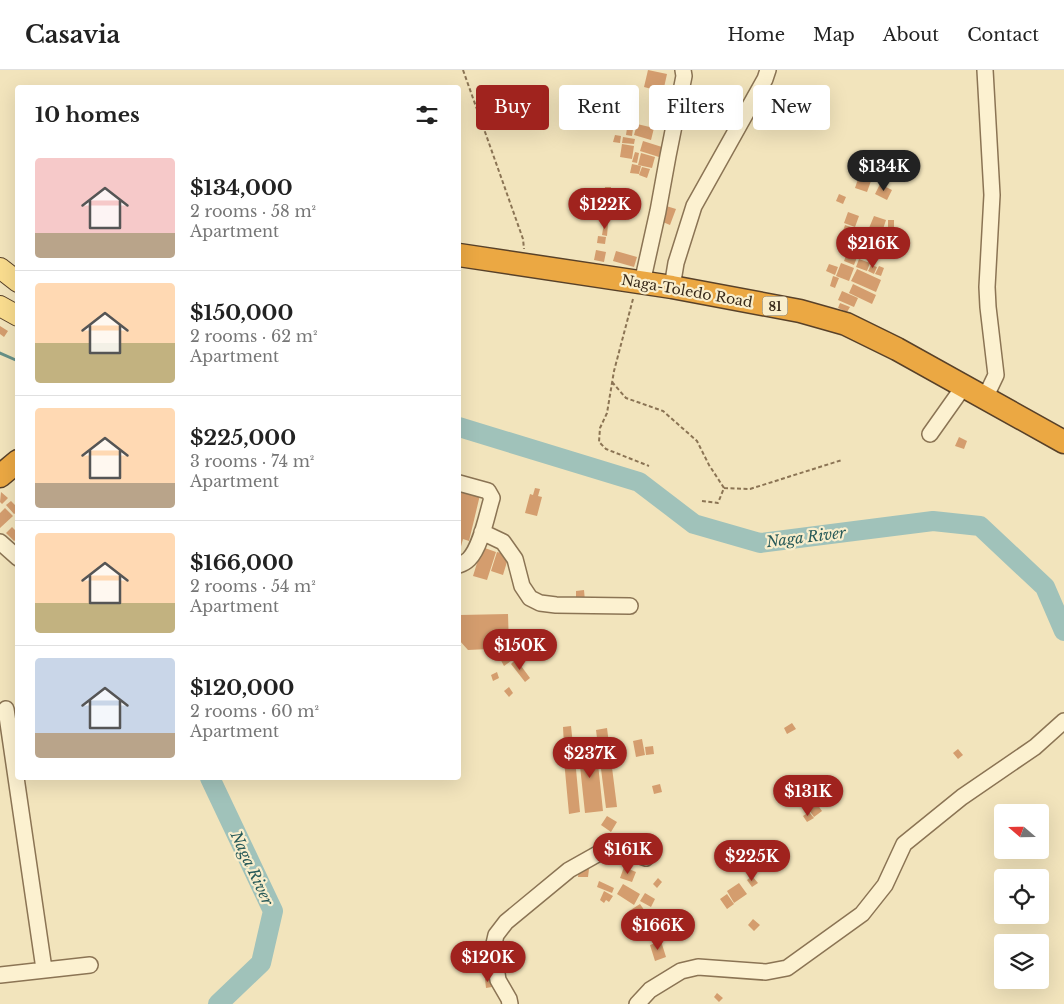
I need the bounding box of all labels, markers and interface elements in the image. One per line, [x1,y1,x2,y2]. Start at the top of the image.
text: Casavia [25,20,120,49]
text: Home [727,24,785,46]
text: Map [813,24,855,46]
text: About [883,24,939,46]
text: Contact [967,24,1039,46]
chip: Buy [476,85,549,130]
chip: Rent [559,85,639,130]
chip: Filters [649,85,743,130]
chip: New [753,85,830,130]
icon: filters [413,101,441,129]
text: 10 homes [35,102,140,128]
pin: $134K [849,150,919,192]
text: $134K [858,156,910,176]
text: $134,000 [190,175,293,201]
icon: home [75,178,135,238]
pin: $122K [570,188,640,230]
text: $122K [579,194,631,214]
text: 2 rooms · 58 m² [190,201,316,221]
text: Apartment [190,221,279,241]
pin: $216K [838,226,908,269]
text: $216K [847,233,899,253]
street label: Naga-Toledo Road [620,271,754,311]
road number: 81 [762,297,788,316]
text: $150,000 [190,300,293,326]
icon: home [75,303,135,363]
text: 2 rooms · 62 m² [190,326,317,346]
text: Apartment [190,346,279,366]
text: $225,000 [190,425,296,451]
icon: home [75,428,135,488]
text: 3 rooms · 74 m² [190,451,314,471]
text: Apartment [190,471,279,491]
water label: Naga River [764,523,848,551]
text: $166,000 [190,550,294,576]
icon: home [75,553,135,613]
text: 2 rooms · 54 m² [190,576,316,596]
text: Apartment [190,596,279,616]
pin: $150K [485,628,555,671]
text: $150K [494,635,546,655]
text: $120,000 [190,675,294,701]
icon: home [75,678,135,738]
text: 2 rooms · 60 m² [190,701,319,721]
text: Apartment [190,721,279,741]
pin: $237K [555,736,625,779]
text: $237K [564,743,616,763]
pin: $131K [773,774,843,817]
text: $131K [784,781,832,801]
north arrow [994,804,1049,859]
map controls [994,804,1049,989]
water label: Naga River [226,827,278,909]
pin: $161K [593,832,663,875]
text: $161K [604,839,652,859]
pin: $225K [717,840,787,882]
text: $225K [725,846,779,866]
button: locate [994,869,1049,924]
pin: $166K [623,908,693,951]
text: $166K [632,915,684,935]
button: layers [994,934,1049,989]
pin: $120K [453,940,523,983]
text: $120K [462,947,514,967]

